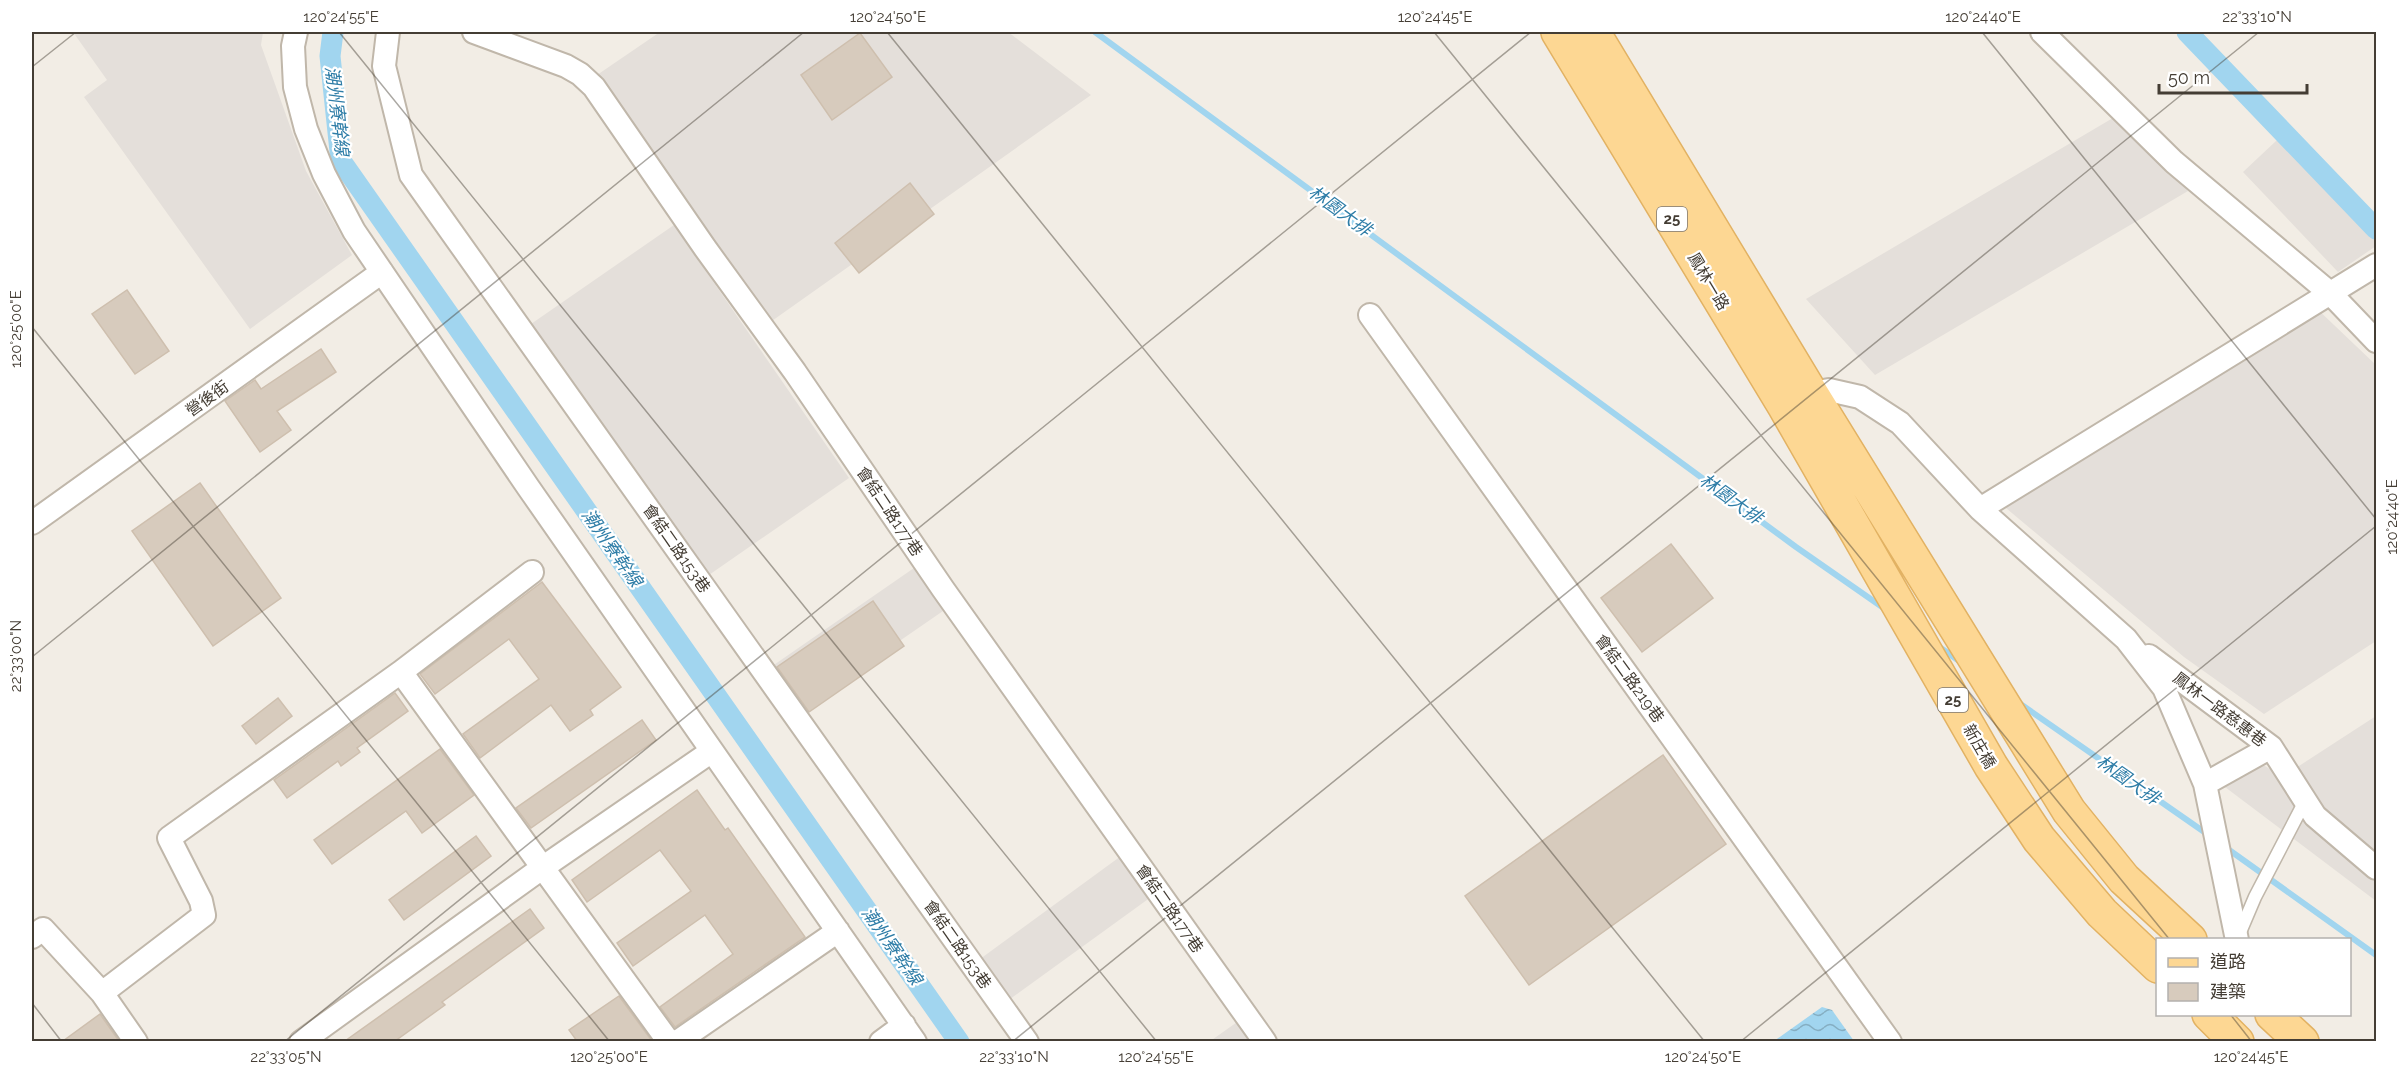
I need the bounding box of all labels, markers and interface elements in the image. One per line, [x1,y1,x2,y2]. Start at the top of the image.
text: 120°24'55"E [303,8,379,26]
text: 120°24'50"E [850,8,926,26]
text: 120°24'45"E [1398,8,1472,26]
text: 120°24'40"E [1945,8,2021,26]
text: 22°33'10"N [2222,8,2292,26]
scale bar [2159,57,2308,95]
water label: 潮州寮幹線 [322,65,354,159]
text: 50 m [2168,67,2210,88]
water label: 林園大排 [1305,181,1377,241]
road number: 25 [1657,207,1687,231]
street label: 鳳林一路 [1684,249,1733,314]
text: 120°25'00"E [7,290,25,368]
street label: 營後街 [182,377,232,420]
street label: 會結二路177巷 [853,463,927,560]
water label: 林園大排 [1696,469,1768,529]
text: 120°24'40"E [2383,479,2401,555]
street label: 會結二路153巷 [639,500,714,596]
water label: 潮州寮幹線 [578,505,648,592]
text: 22°33'00"N [7,620,25,692]
street label: 會結二路219巷 [1591,630,1668,726]
street label: 鳳林一路慈惠巷 [2169,668,2270,751]
road number: 25 [1938,688,1968,712]
street label: 新庄橋 [1959,721,2000,772]
water label: 林園大排 [2093,750,2165,810]
street label: 會結二路177巷 [1132,860,1207,956]
street label: 會結二路153巷 [920,896,995,992]
water label: 潮州寮幹線 [858,903,928,990]
legend [2156,938,2351,1016]
text: 道路 [2210,951,2246,972]
text: 建築 [2210,981,2246,1002]
text: 22°33'05"N [250,1048,322,1066]
text: 120°25'00"E [570,1048,648,1066]
text: 22°33'10"N [979,1048,1049,1066]
text: 120°24'55"E [1118,1048,1194,1066]
text: 120°24'50"E [1665,1048,1741,1066]
text: 120°24'45"E [2214,1048,2288,1066]

